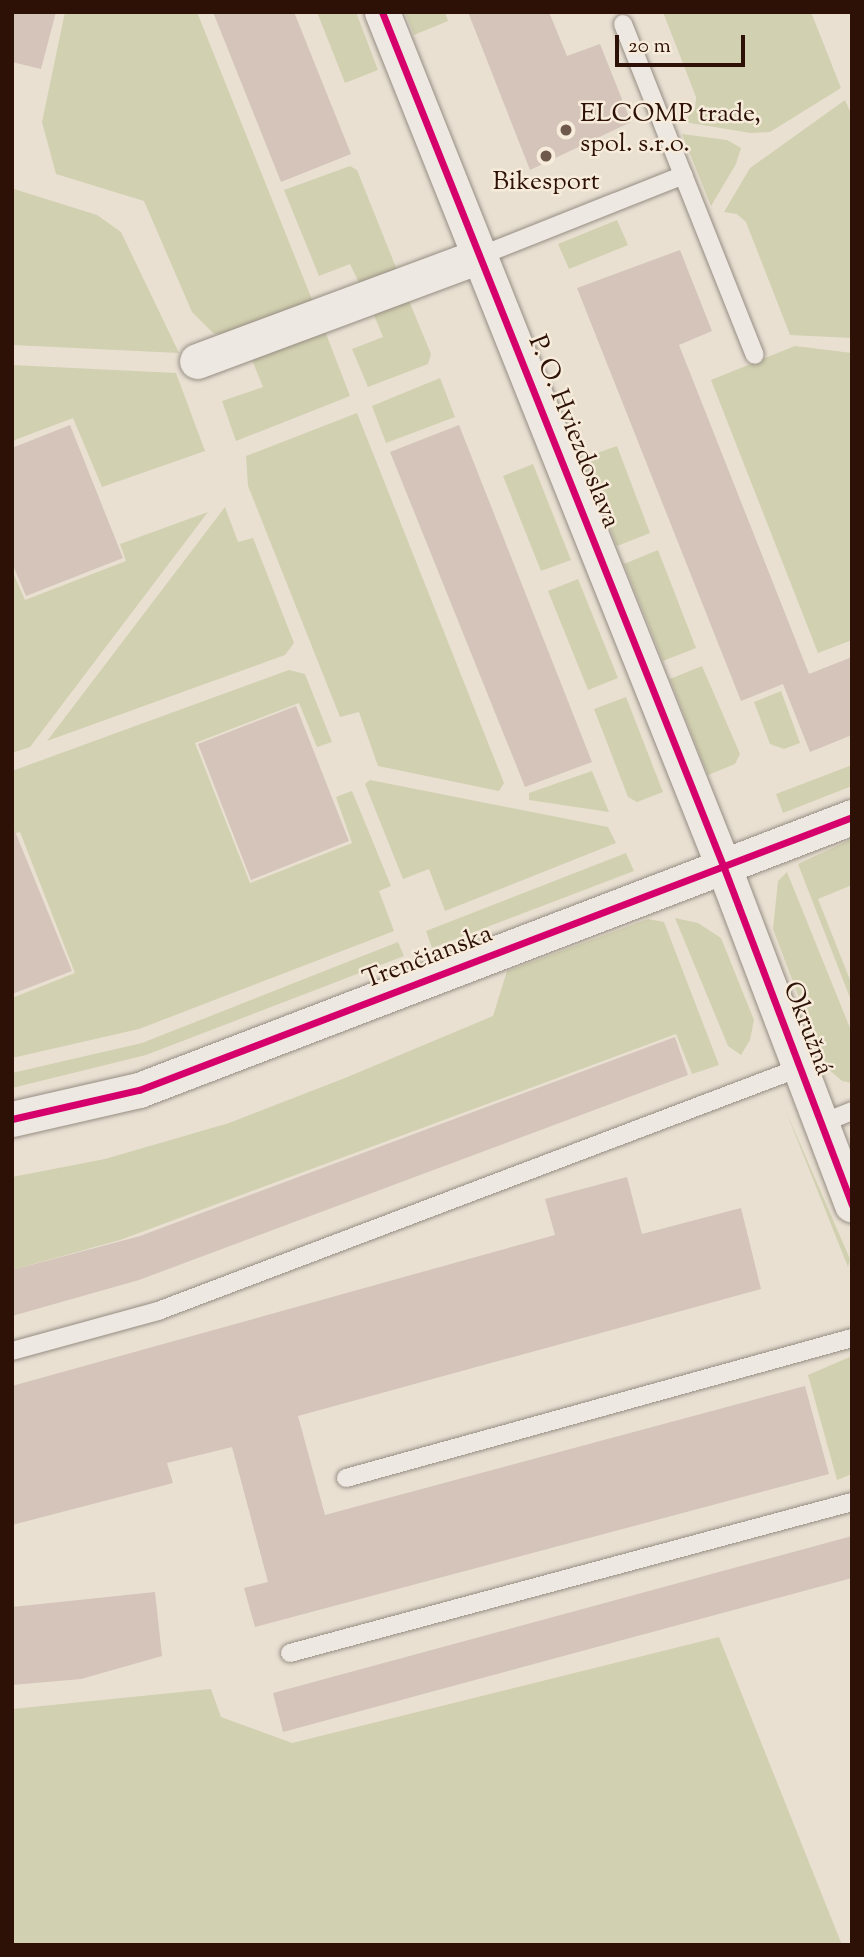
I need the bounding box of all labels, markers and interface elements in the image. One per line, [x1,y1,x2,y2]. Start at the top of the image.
scale bar [619,21,748,65]
text: 20 m [628,32,671,62]
place label: ELCOMP trade, spol. s.r.o. [580,99,761,160]
marker: ELCOMP trade, spol. s.r.o. [558,122,574,138]
marker: Bikesport [538,148,554,164]
place label: Bikesport [492,167,600,199]
street label: P. O. Hviezdoslava [520,331,626,533]
street label: Trenčianska [359,919,497,997]
street label: Okružná [775,978,839,1080]

